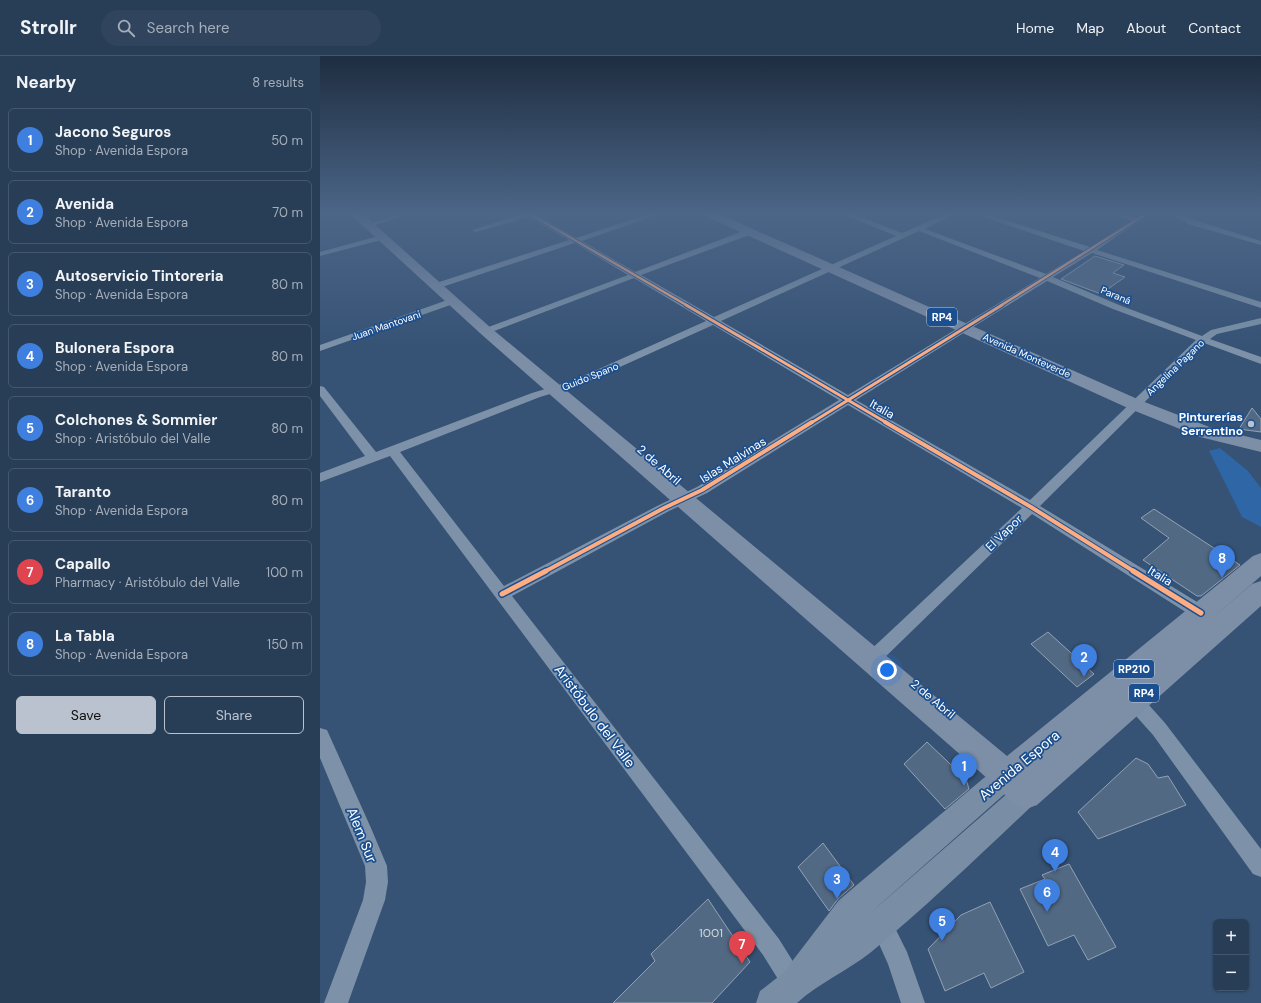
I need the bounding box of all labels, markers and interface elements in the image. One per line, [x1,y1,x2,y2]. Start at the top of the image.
search box [101,10,381,46]
text: Strollr [20,15,77,40]
icon: search [115,17,137,39]
text: Search here [147,18,230,38]
text: Home [1016,19,1054,37]
text: Map [1076,19,1104,37]
text: About [1126,19,1166,37]
text: Contact [1188,19,1241,37]
text: Nearby [16,71,76,93]
text: 8 results [252,74,304,91]
text: Jacono Seguros [55,122,171,142]
text: 1 [28,132,32,149]
text: 50 m [271,132,303,149]
text: Shop · Avenida Espora [55,142,188,159]
text: Avenida [55,194,114,214]
text: 2 [26,204,34,221]
text: 70 m [272,204,303,221]
text: Shop · Avenida Espora [55,214,188,231]
text: Autoservicio Tintoreria [55,266,224,286]
text: 3 [26,276,34,293]
text: 80 m [271,276,303,293]
street label: Paraná [1099,284,1133,307]
text: Shop · Avenida Espora [55,286,188,303]
street label: Juan Mantovani [350,308,422,343]
road number: RP4 [927,308,957,326]
street label: Avenida Monteverde [981,330,1073,381]
street label: Angelina Pagano [1144,336,1207,398]
text: Bulonera Espora [55,338,174,358]
text: 4 [26,348,34,365]
text: 80 m [271,348,303,365]
text: Shop · Avenida Espora [55,358,188,375]
street label: Guido Spano [560,359,620,394]
street label: Italia [867,396,897,422]
place label: Pinturerías Serrentino [1179,409,1243,439]
text: Colchones & Sommier [55,410,218,430]
marker: Pinturerías Serrentino [1246,419,1256,429]
text: 5 [26,420,34,437]
text: 80 m [271,420,303,437]
text: Shop · Aristóbulo del Valle [55,430,211,447]
street label: Islas Malvinas [697,433,769,487]
street label: 2 de Abril [634,442,684,488]
text: Taranto [55,482,111,502]
text: 6 [26,492,34,509]
text: 80 m [271,492,303,509]
text: Shop · Avenida Espora [55,502,188,519]
street label: El Vapor [982,511,1026,555]
pin: 8 [1209,545,1235,578]
text: Capallo [55,554,111,574]
street label: Italia [1145,562,1175,590]
text: 7 [27,564,33,581]
text: 100 m [266,564,303,581]
text: Pharmacy · Aristóbulo del Valle [55,574,240,591]
text: La Tabla [55,626,115,646]
text: 8 [26,636,34,653]
text: 150 m [267,636,303,653]
pin: 2 [1071,644,1097,677]
text: Shop · Avenida Espora [55,646,188,663]
your location [877,660,897,680]
road number: RP210 [1114,660,1154,678]
street label: Aristóbulo del Valle [550,661,640,771]
street label: 2 de Abril [908,676,958,722]
road number: RP4 [1129,684,1159,702]
button: Save [16,696,156,734]
button: Share [164,696,304,734]
street label: Avenida Espora [975,726,1063,804]
pin: 1 [951,753,977,786]
street label: Alem Sur [343,805,381,865]
pin: 4 [1042,839,1068,872]
pin: 3 [824,866,850,899]
pin: 6 [1034,879,1060,912]
pin: 5 [929,908,955,941]
map controls [1213,919,1249,991]
button: + [1213,919,1249,955]
house number: 1001 [699,925,723,941]
pin: 7 [729,931,755,964]
button: − [1213,955,1249,991]

